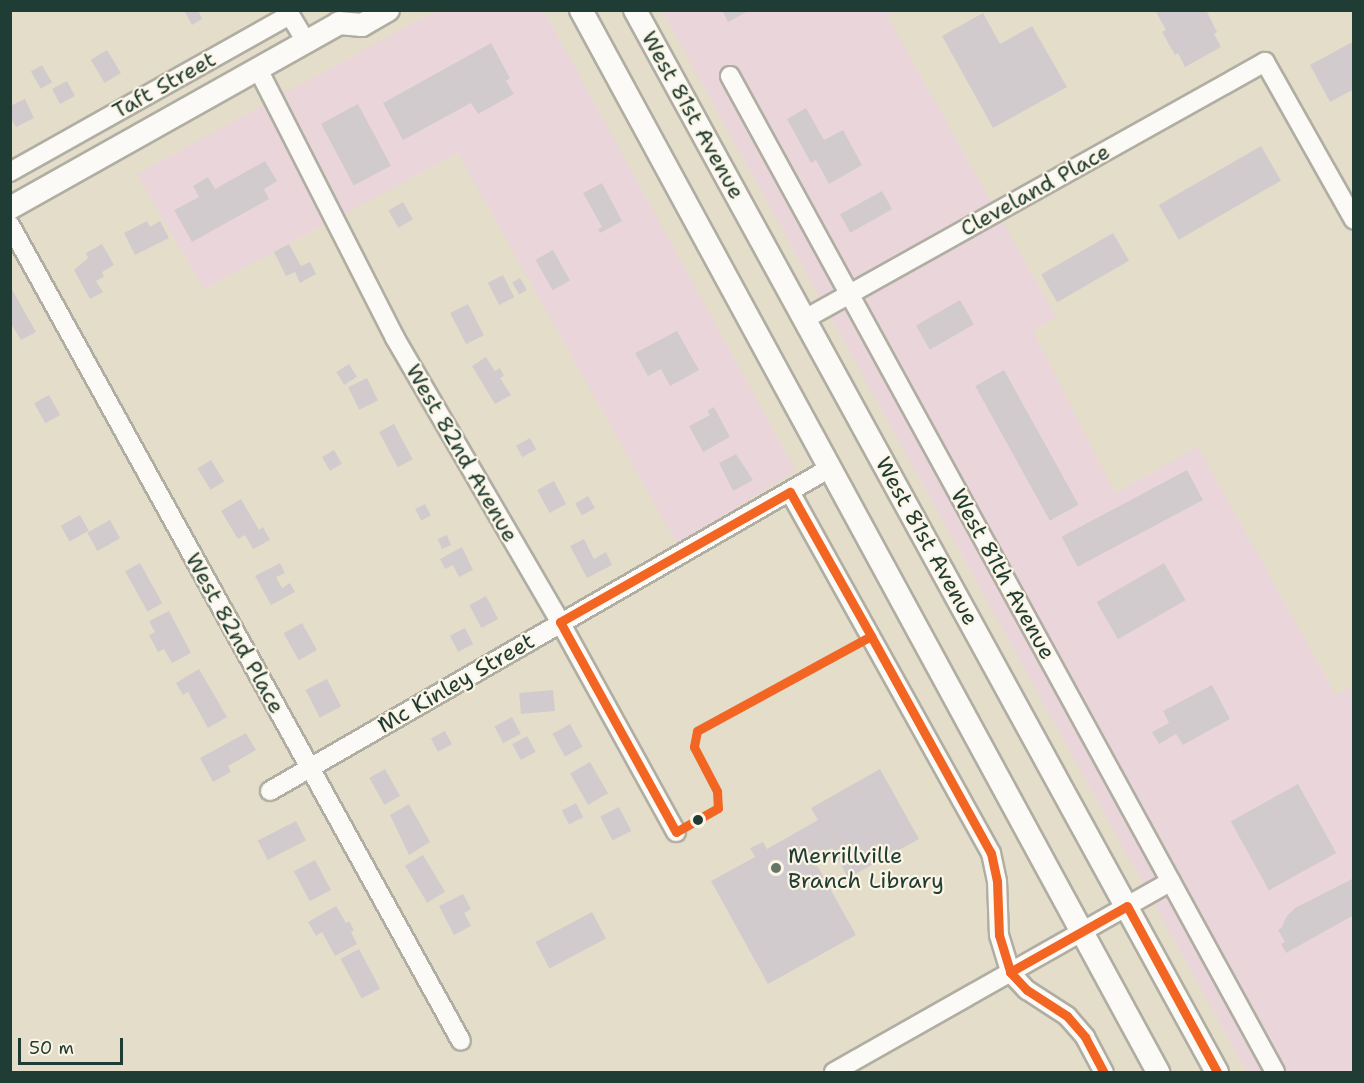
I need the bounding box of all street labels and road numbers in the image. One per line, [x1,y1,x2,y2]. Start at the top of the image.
street label: West 81st Avenue [636,26,750,204]
street label: Taft Street [108,46,220,124]
street label: Cleveland Place [956,138,1114,242]
street label: West 82nd Avenue [400,359,524,547]
street label: West 81st Avenue [870,452,984,630]
street label: West 81th Avenue [945,484,1061,664]
street label: West 82nd Place [180,548,290,718]
street label: Mc Kinley Street [373,627,539,739]

